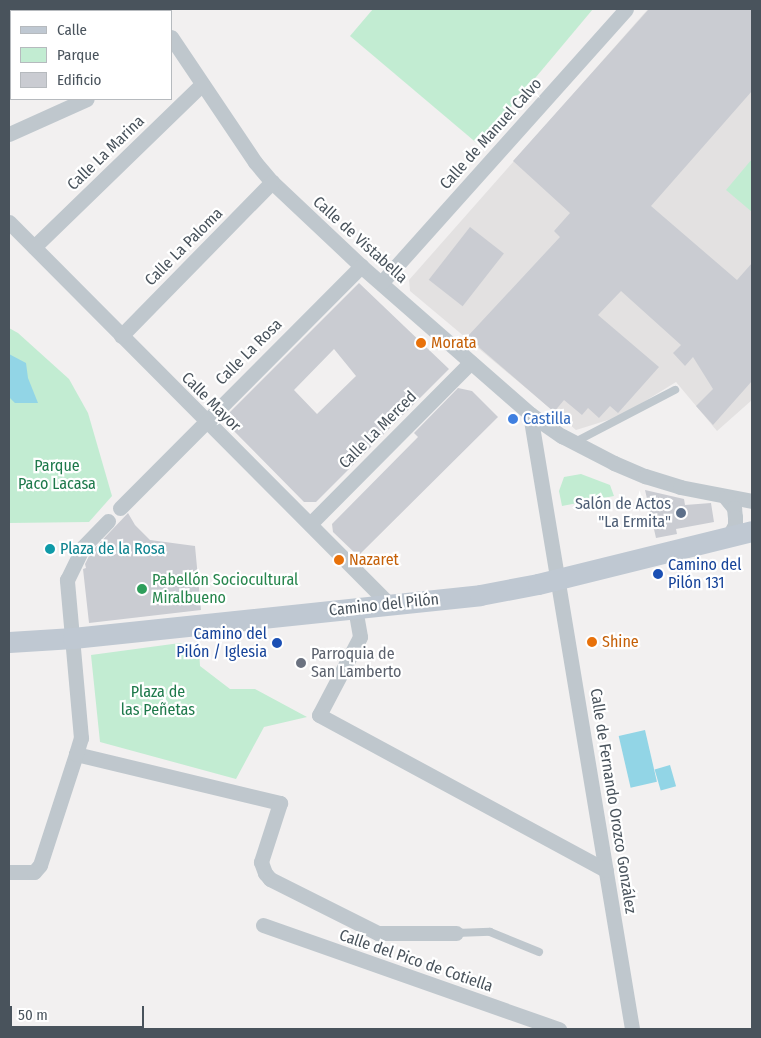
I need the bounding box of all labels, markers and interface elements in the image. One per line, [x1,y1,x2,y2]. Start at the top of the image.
legend [10,10,172,100]
text: Calle [57,21,87,39]
text: Parque [57,46,100,64]
text: Edificio [57,71,102,89]
street label: Calle de Manuel Calvo [436,74,546,194]
street label: Calle La Marina [64,112,148,194]
street label: Calle de Vistabella [309,193,411,287]
street label: Calle La Paloma [141,204,227,290]
street label: Calle La Rosa [212,315,286,389]
place label: Morata [431,333,477,353]
marker: Morata [415,337,427,349]
street label: Calle Mayor [177,368,245,436]
street label: Calle La Merced [335,387,421,473]
place label: Castilla [523,409,571,429]
marker: Castilla [507,413,519,425]
park label: Parque Paco Lacasa [18,456,96,494]
place label: Salón de Actos "La Ermita" [575,494,671,532]
marker: Salón de Actos "La Ermita" [675,507,687,519]
place label: Plaza de la Rosa [60,539,165,559]
marker: Plaza de la Rosa [44,543,56,555]
place label: Nazaret [349,550,399,570]
marker: Nazaret [333,554,345,566]
place label: Camino del Pilón 131 [668,555,741,593]
marker: Camino del Pilón 131 [652,568,664,580]
place label: Pabellón Sociocultural Miralbueno [152,570,298,608]
marker: Pabellón Sociocultural Miralbueno [136,583,148,595]
street label: Camino del Pilón [328,590,440,620]
place label: Camino del Pilón / Iglesia [176,624,267,662]
place label: Shine [602,632,639,652]
marker: Shine [586,636,598,648]
marker: Camino del Pilón / Iglesia [271,637,283,649]
place label: Parroquia de San Lamberto [311,644,401,682]
marker: Parroquia de San Lamberto [295,657,307,669]
park label: Plaza de las Peñetas [121,682,195,720]
street label: Calle de Fernando Orozco González [586,687,640,915]
street label: Calle del Pico de Cotiella [337,926,495,996]
scale bar [12,996,146,1028]
text: 50 m [18,1006,48,1024]

